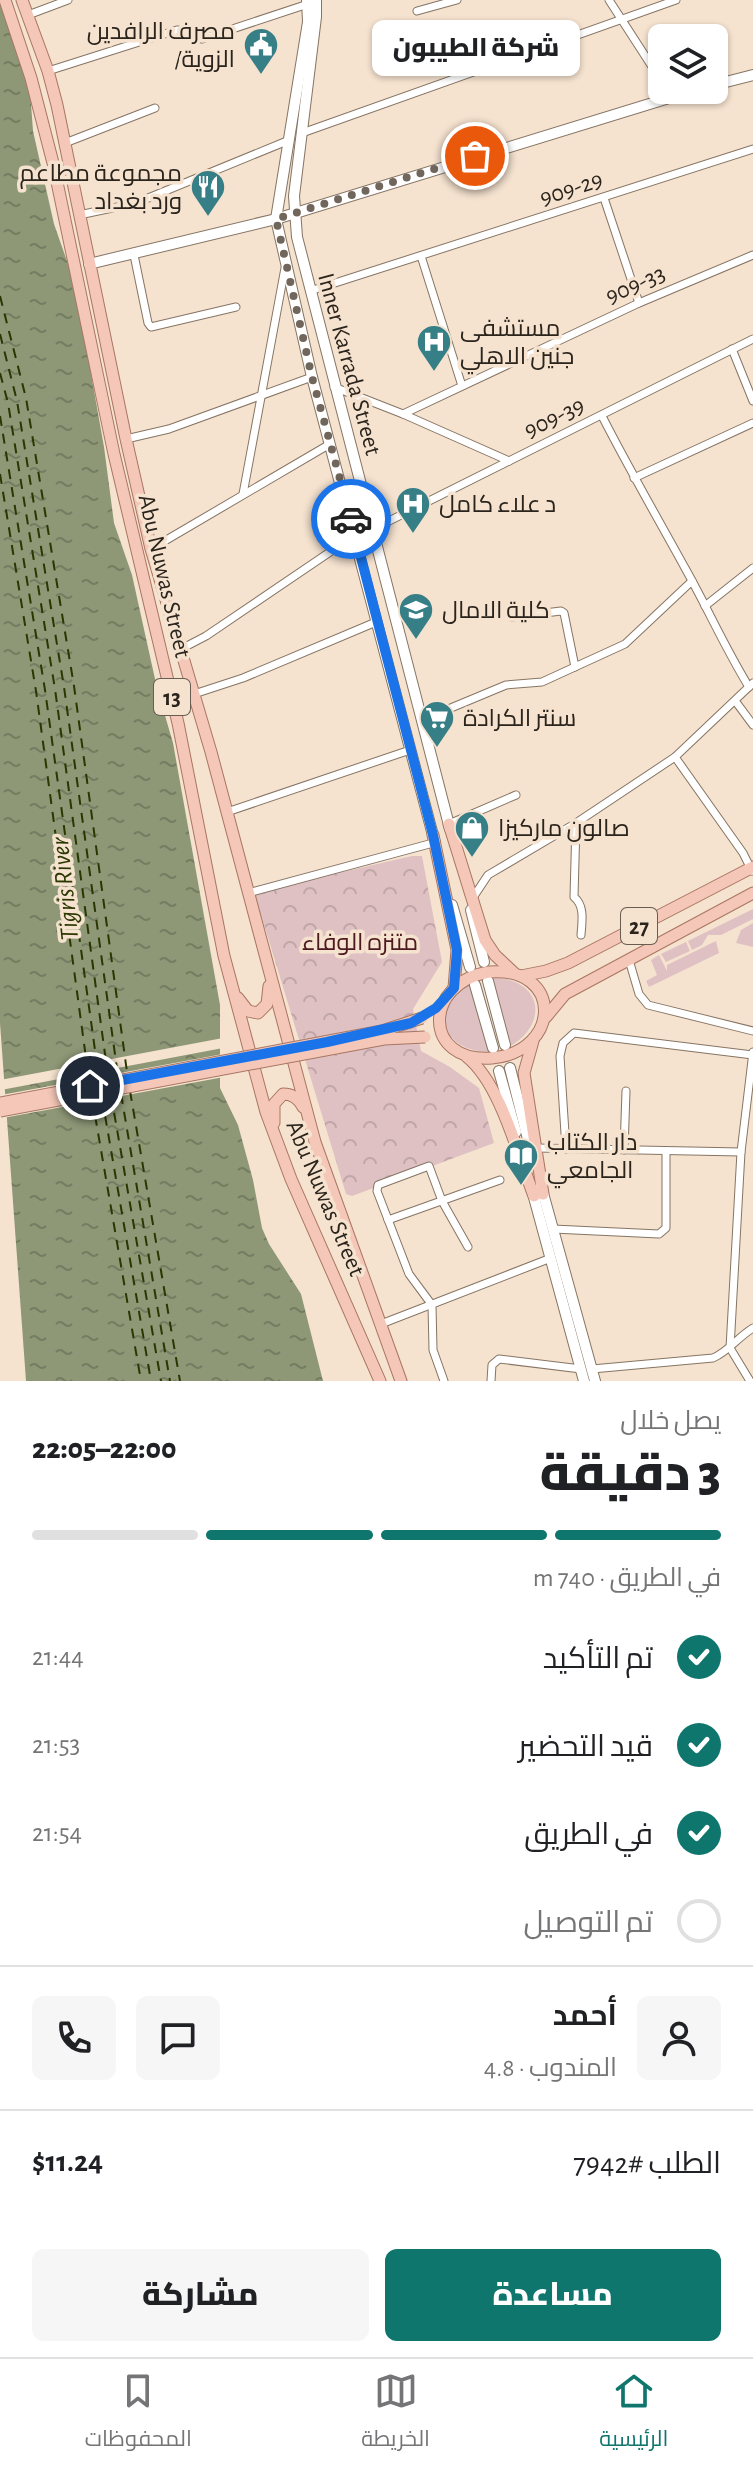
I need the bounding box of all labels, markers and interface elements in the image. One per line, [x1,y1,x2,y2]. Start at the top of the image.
place label: مصرف الرافدين /الزوية [87,20,235,72]
callout: شركة الطيبون [371,20,579,76]
map controls [648,24,728,104]
button: layers [648,24,728,104]
public building icon: مصرف الرافدين /الزوية [242,26,280,76]
text: شركة الطيبون [393,35,559,61]
pin [441,122,509,190]
icon: bag [453,134,497,178]
place label: مجموعة مطاعم ورد بغداد [20,162,182,214]
restaurant icon: مجموعة مطاعم ورد بغداد [189,168,227,218]
street label: 909-29 [537,168,606,210]
street label: 909-33 [602,261,669,309]
street label: Inner Karrada Street [313,271,385,458]
place label: مستشفى جنين الاهلي [460,316,574,375]
hospital icon: مستشفى جنين الاهلي [415,323,453,373]
street label: 909-39 [521,393,588,443]
courier [311,479,391,559]
hospital icon: د علاء كامل [394,485,432,535]
street label: Abu Nuwas Street [134,492,195,660]
place label: د علاء كامل [439,493,556,518]
icon: car [329,497,373,541]
school or university icon: كلية الامال [397,591,435,641]
place label: كلية الامال [442,599,550,624]
road number: 13 [154,679,190,715]
supermarket icon: سنتر الكرادة [418,699,456,749]
place label: سنتر الكرادة [463,707,576,731]
shop icon: صالون ماركيزا [453,809,491,859]
place label: صالون ماركيزا [498,817,630,842]
water label: Tigris River [47,835,83,942]
road number: 27 [621,908,657,944]
park label: متنزه الوفاء [302,931,418,955]
pin [56,1052,124,1120]
icon: home [68,1064,112,1108]
street label: Abu Nuwas Street [281,1117,369,1280]
place label: دار الكتاب الجامعي [547,1131,637,1189]
library icon: دار الكتاب الجامعي [502,1137,540,1187]
text: يصل خلال [620,1408,721,1434]
text: 22:00–22:05 [32,1434,177,1464]
text: 3 دقيقة [540,1448,721,1500]
text: في الطريق · 740 m [533,1565,721,1591]
icon: check [677,1635,721,1679]
text: 21:44 [32,1644,84,1670]
text: تم التأكيد [543,1644,653,1674]
icon: check [677,1723,721,1767]
text: 21:53 [32,1732,80,1758]
text: قيد التحضير [518,1732,653,1762]
icon: check [677,1811,721,1855]
text: 21:54 [32,1820,82,1846]
text: في الطريق [524,1820,653,1850]
text: تم التوصيل [523,1908,653,1938]
button: phone [32,1996,116,2080]
button: chat [136,1996,220,2080]
button: person [637,1996,721,2080]
text: أحمد [553,2001,617,2031]
text: المندوب · 4.8 [484,2055,617,2081]
text: $11.24 [32,2147,103,2177]
text: الطلب #7942 [573,2149,721,2179]
button: مشاركة [32,2249,369,2341]
button: مساعدة [385,2249,721,2341]
tab: المحفوظات [85,2369,192,2459]
tab: الخريطة [361,2369,430,2459]
tab: الرئيسية [599,2369,668,2459]

